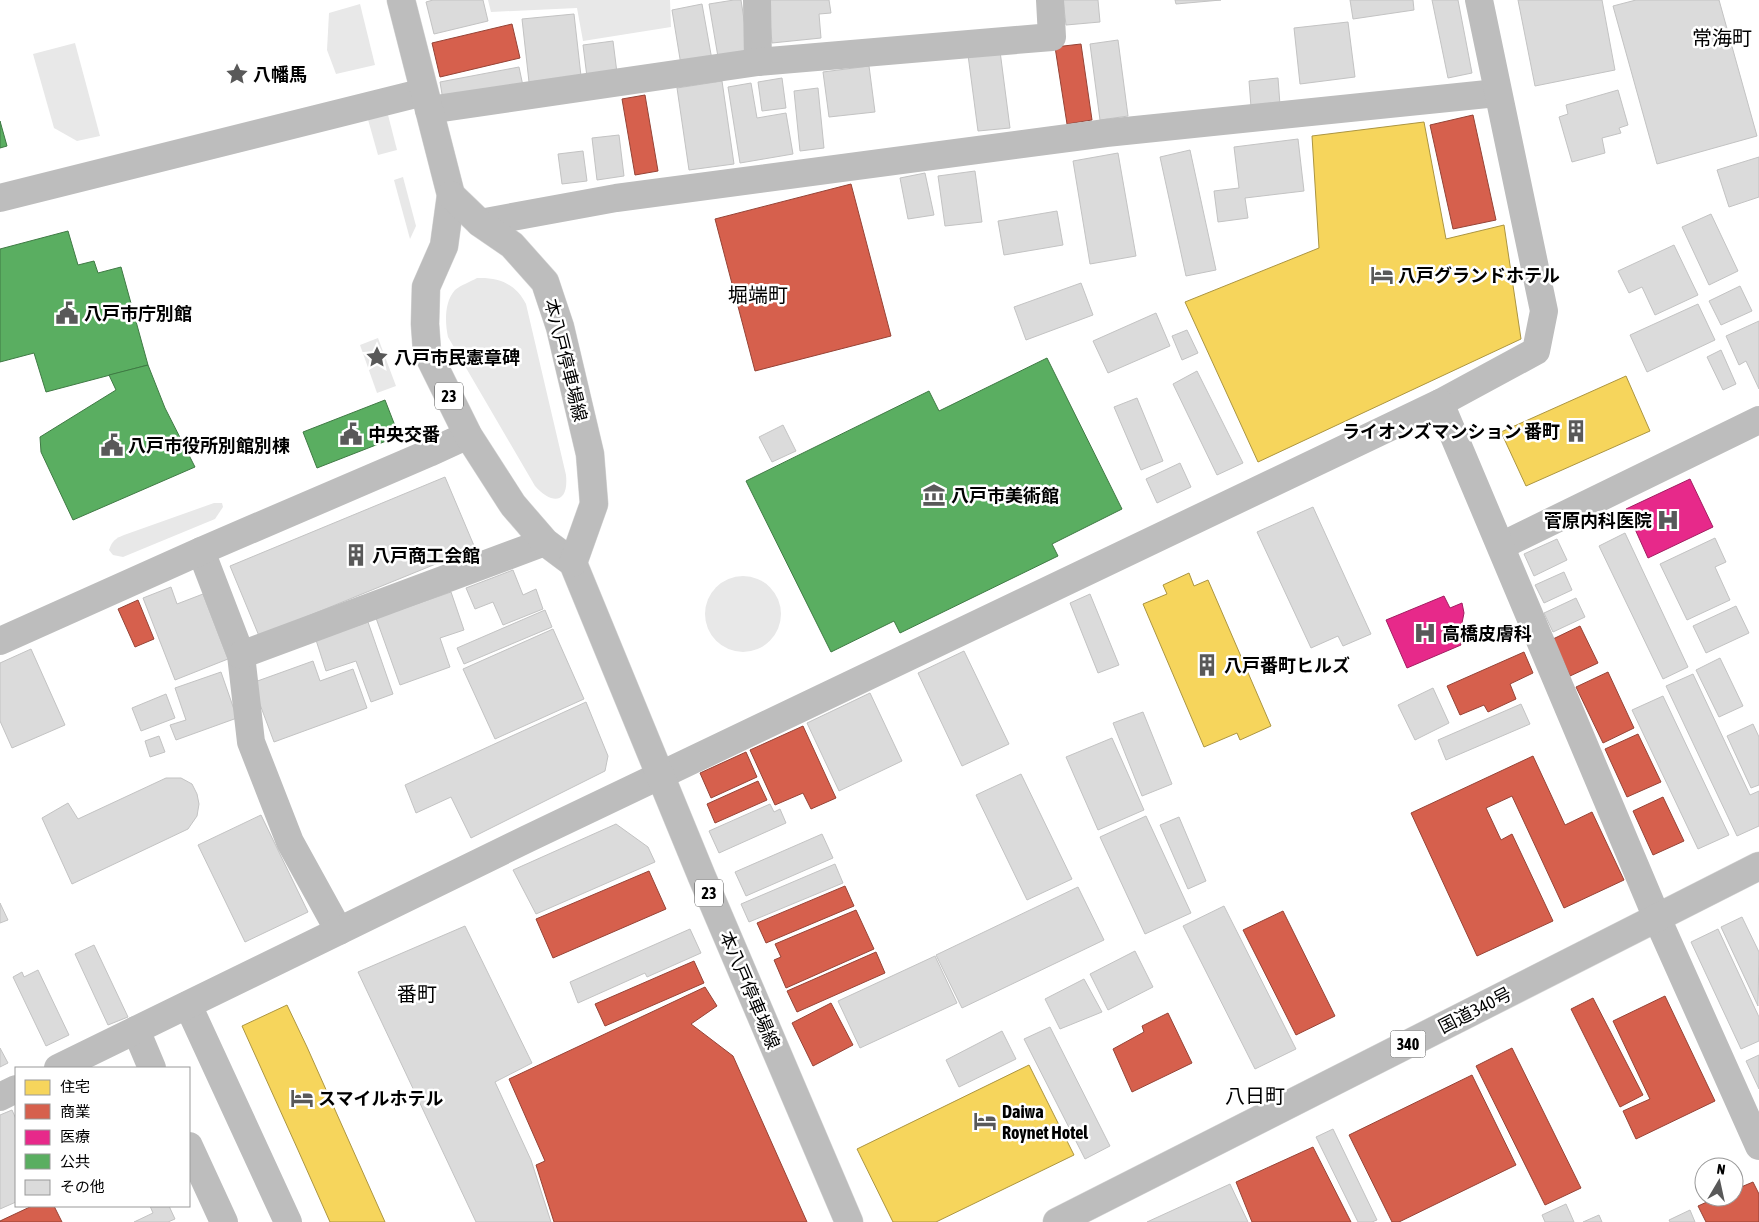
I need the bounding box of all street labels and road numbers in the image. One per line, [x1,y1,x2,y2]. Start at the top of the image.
street label: 本八戸停車場線 [541,296,591,424]
road number: 23 [435,382,463,410]
road number: 23 [695,880,723,906]
street label: 本八戸停車場線 [716,928,784,1052]
street label: 国道340号 [1435,983,1515,1037]
road number: 340 [1390,1030,1426,1058]

